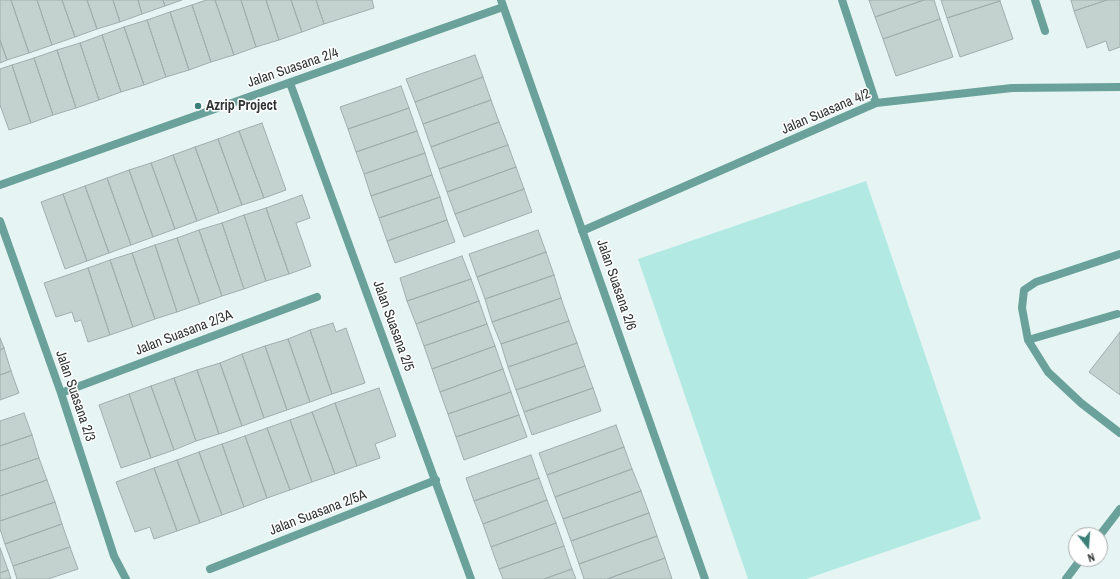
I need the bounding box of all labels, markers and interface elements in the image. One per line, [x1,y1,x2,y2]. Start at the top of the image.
street label: Jalan Suasana 2/4 [245,45,341,91]
street label: Jalan Suasana 4/2 [779,86,873,138]
place label: Azrip Project [206,98,277,114]
marker: Azrip Project [193,101,203,111]
street label: Jalan Suasana 2/6 [593,237,639,333]
street label: Jalan Suasana 2/5 [369,278,417,374]
street label: Jalan Suasana 2/3A [133,307,235,359]
street label: Jalan Suasana 2/3 [52,348,98,444]
street label: Jalan Suasana 2/5A [267,487,369,539]
north arrow [1068,527,1108,567]
text: N [1086,550,1096,565]

